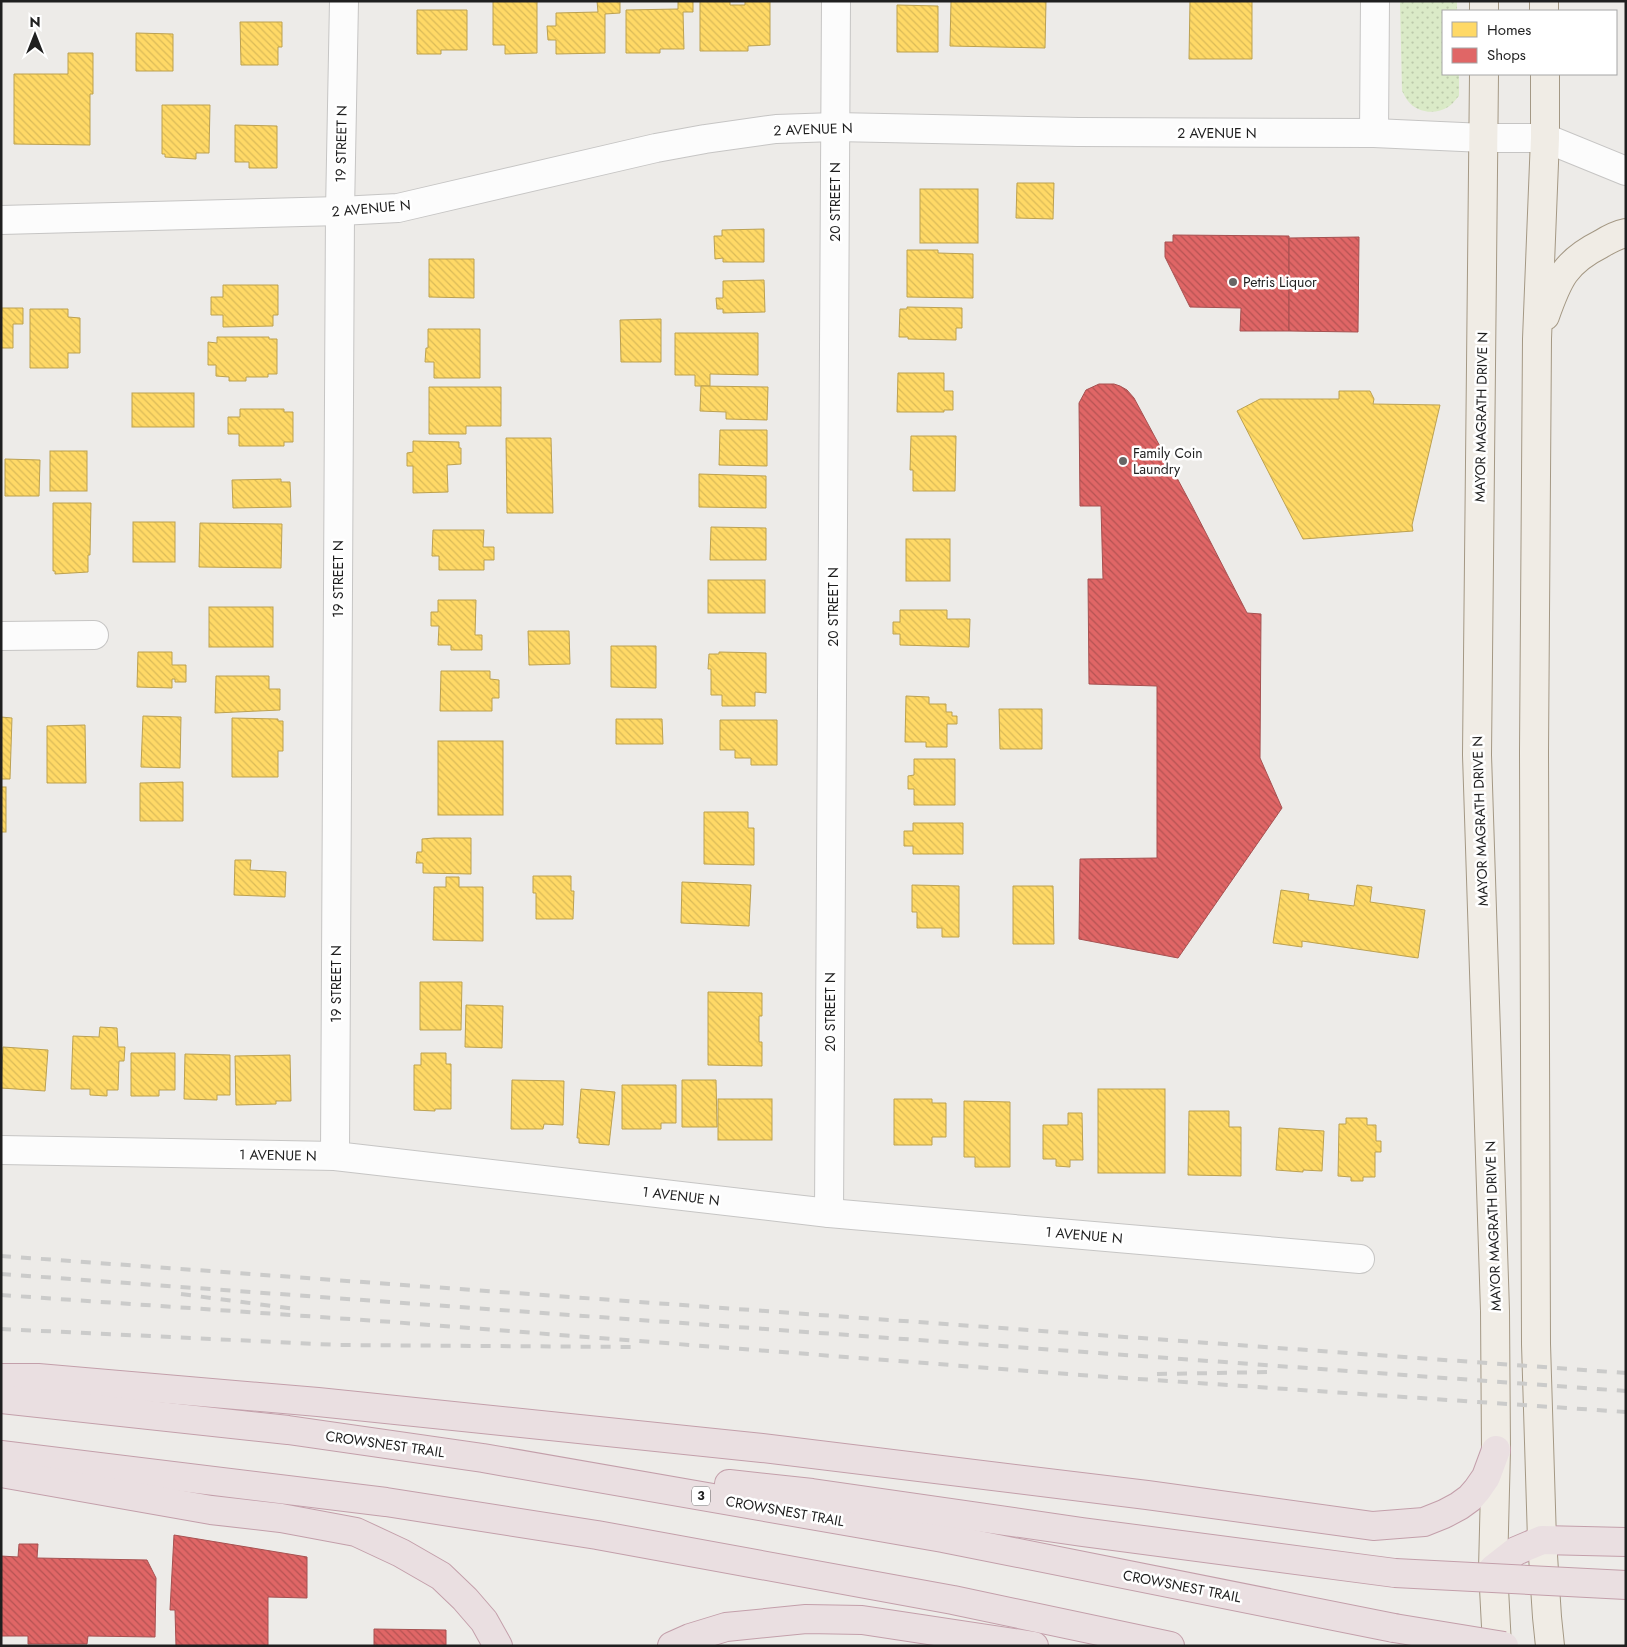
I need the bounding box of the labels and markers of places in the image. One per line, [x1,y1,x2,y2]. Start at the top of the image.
place label: Petris Liquor [1243,272,1317,292]
marker: Petris Liquor [1227,276,1239,288]
place label: Family Coin Laundry [1133,443,1203,479]
marker: Family Coin Laundry [1117,455,1129,467]

